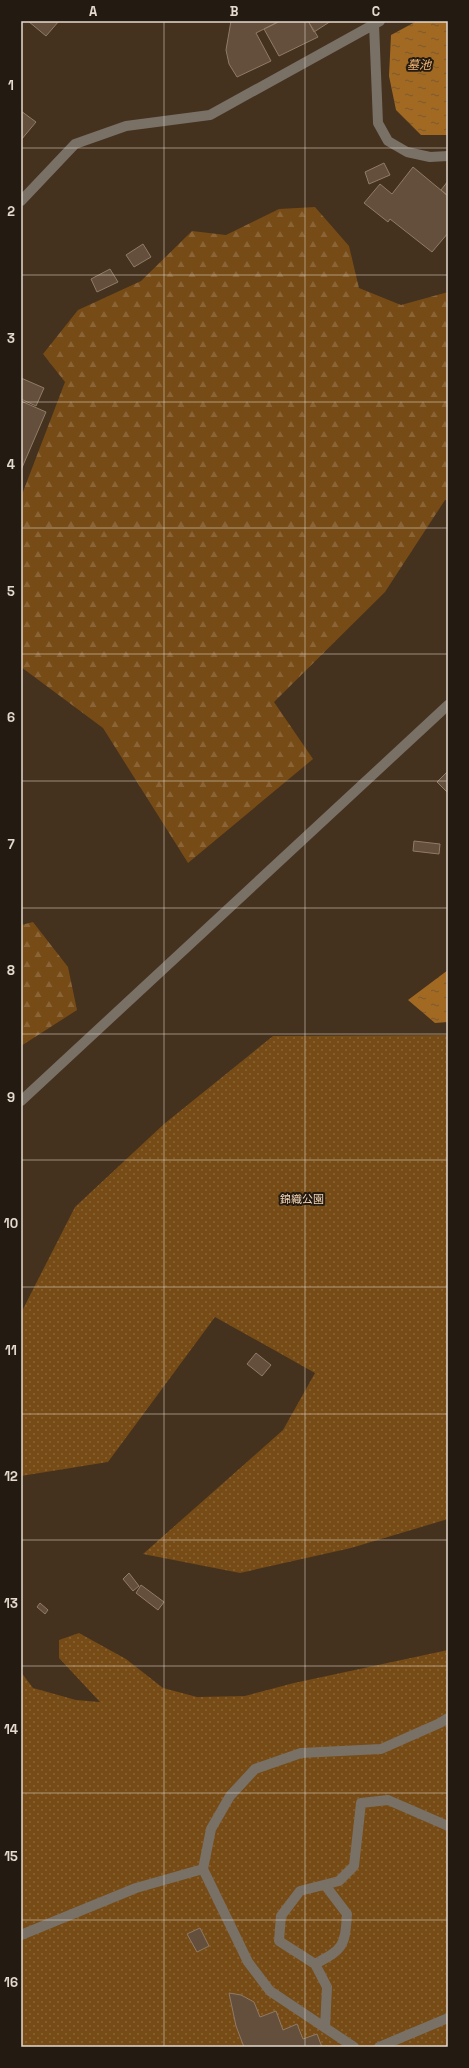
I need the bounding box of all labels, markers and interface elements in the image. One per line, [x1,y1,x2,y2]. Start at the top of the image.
text: A [89,3,98,20]
text: B [230,3,239,20]
text: C [372,3,380,20]
water label: 墓池 [407,57,432,73]
text: 1 [8,77,14,94]
text: 2 [7,203,15,220]
text: 3 [7,330,15,347]
text: 4 [7,456,15,473]
text: 5 [7,583,15,600]
text: 6 [7,709,15,726]
text: 7 [7,836,15,853]
text: 8 [7,962,15,979]
text: 9 [7,1089,15,1106]
park label: 錦織公園 [280,1192,324,1206]
text: 10 [4,1215,18,1232]
text: 11 [5,1342,17,1359]
text: 12 [4,1468,18,1485]
text: 13 [4,1595,18,1612]
text: 14 [4,1721,18,1738]
text: 15 [4,1848,18,1865]
text: 16 [4,1974,18,1991]

